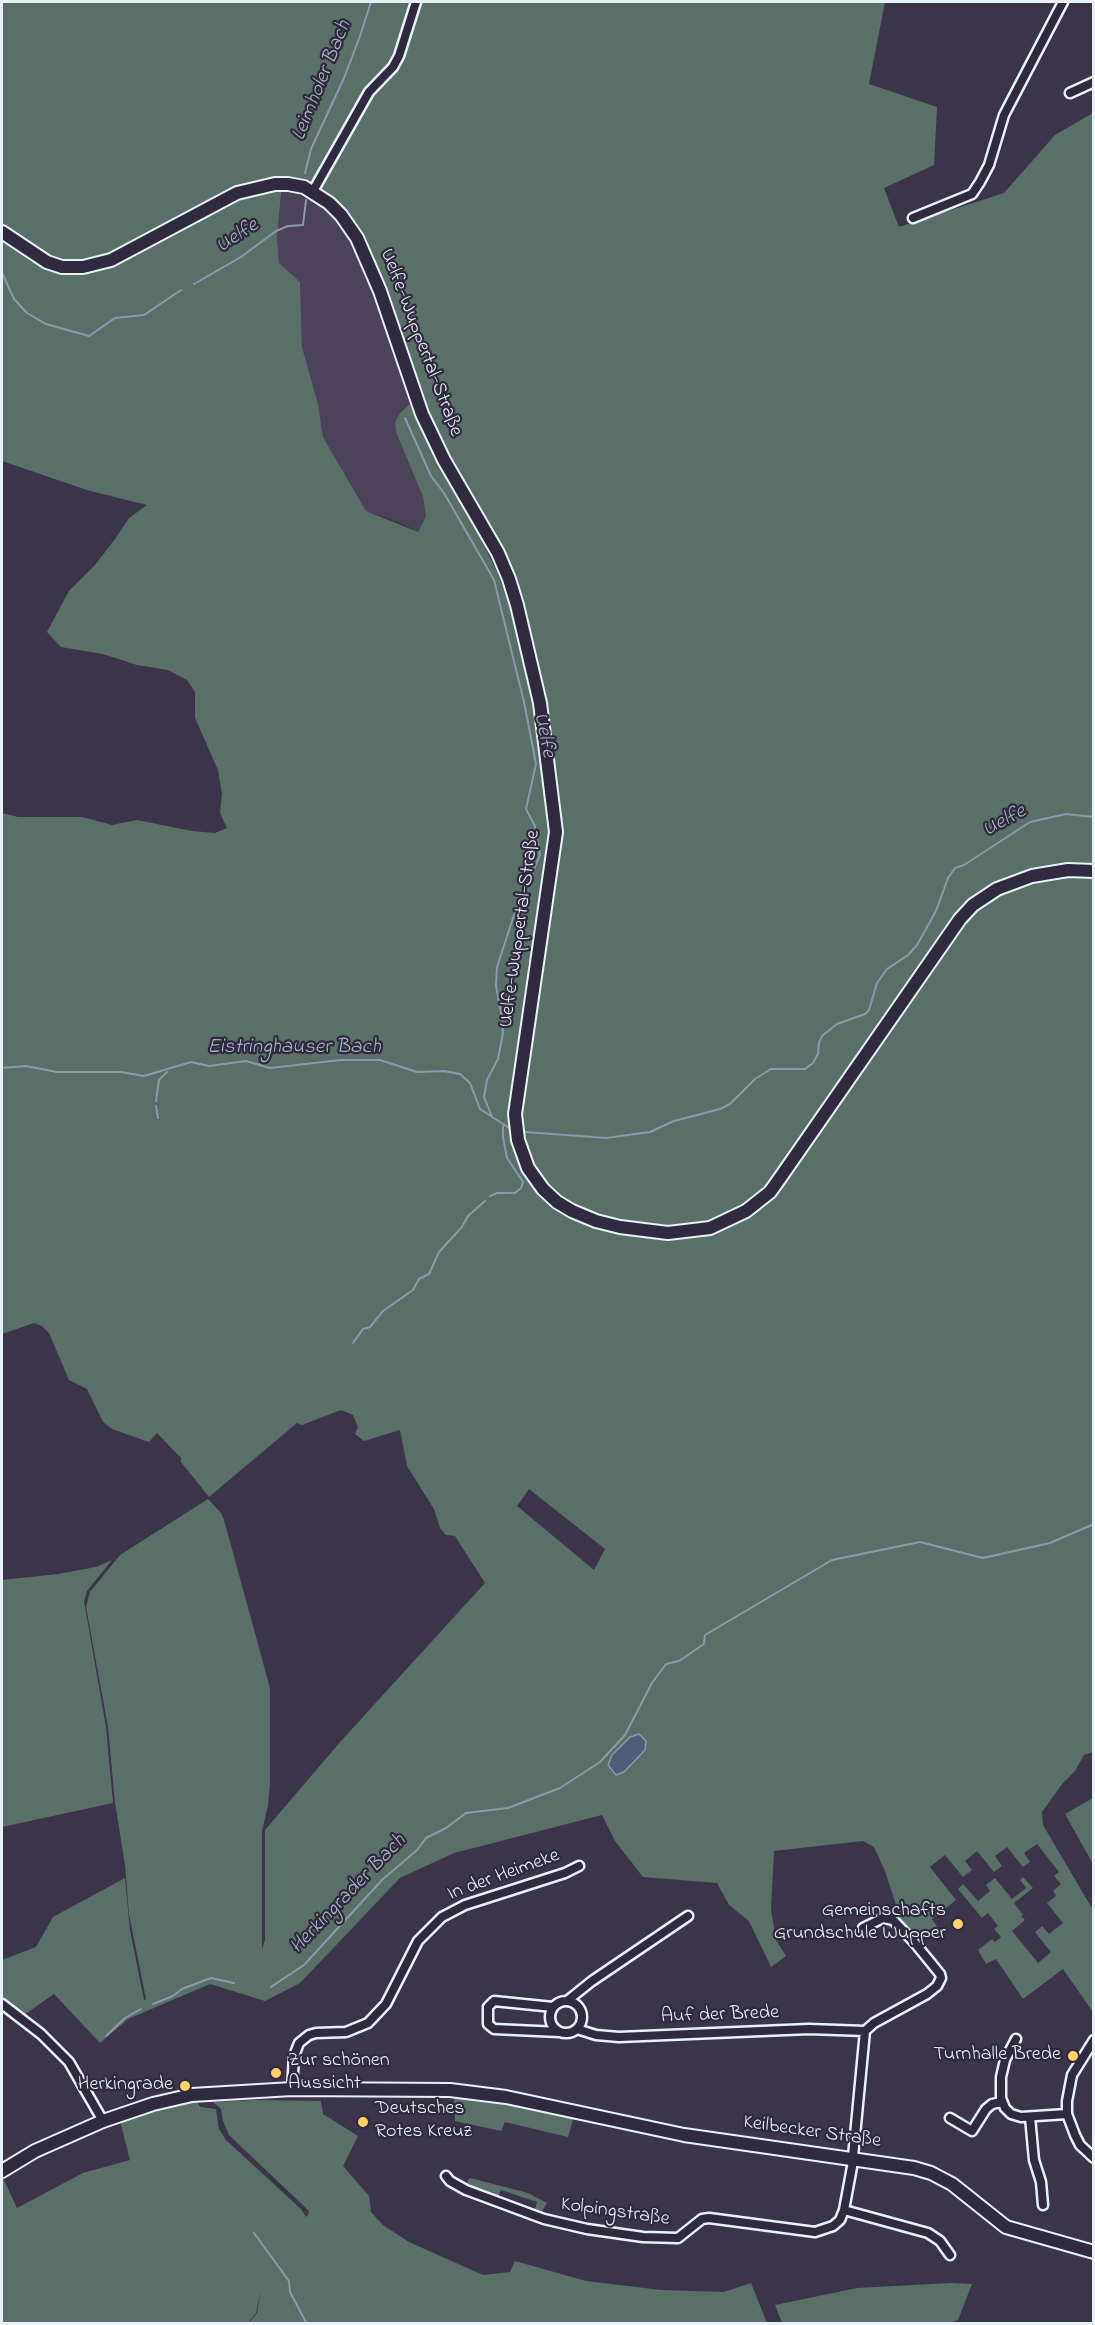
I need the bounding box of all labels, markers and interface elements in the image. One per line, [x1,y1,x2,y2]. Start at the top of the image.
water label: Leimholer Bach [288,17,358,145]
water label: Uelfe [212,214,264,260]
street label: Uelfe-Wuppertal-Straße [373,246,467,440]
water label: Uelfe [526,710,560,760]
water label: Uelfe [979,800,1031,844]
street label: Uelfe-Wuppertal-Straße [495,829,547,1029]
water label: Eistringhauser Bach [207,1036,381,1062]
water label: Herkingrader Bach [286,1830,412,1960]
street label: In der Heimeke [445,1845,563,1907]
place label: Gemeinschafts Grundschule Wupper [774,1900,946,1947]
marker: Gemeinschafts Grundschule Wupper [951,1917,965,1931]
street label: Auf der Brede [661,2002,779,2030]
place label: Turnhalle Brede [934,2044,1061,2068]
marker: Turnhalle Brede [1066,2049,1080,2063]
place label: Zur schönen Aussicht [288,2050,390,2097]
marker: Zur schönen Aussicht [269,2066,283,2080]
place label: Herkingrade [78,2074,173,2098]
marker: Herkingrade [178,2079,192,2093]
place label: Deutsches Rotes Kreuz [375,2098,472,2145]
street label: Keilbecker Straße [742,2111,882,2155]
marker: Deutsches Rotes Kreuz [356,2115,370,2129]
street label: Kolpingstraße [559,2193,671,2233]

